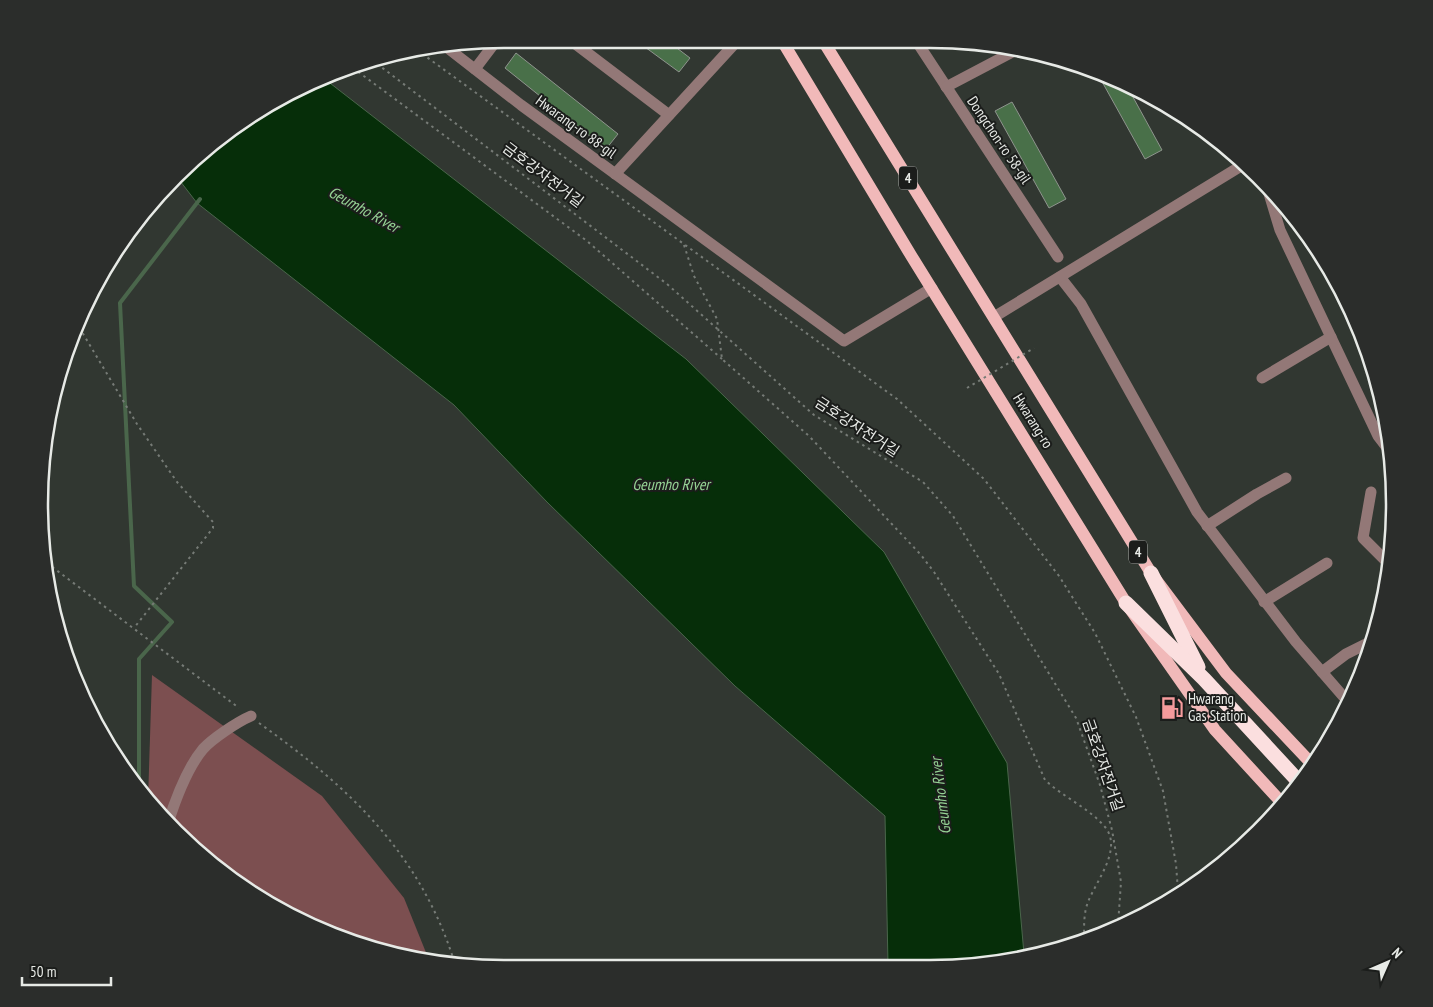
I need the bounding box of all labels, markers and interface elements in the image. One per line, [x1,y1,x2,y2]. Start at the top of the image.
street label: Hwarang-ro 88-gil [532,91,621,163]
street label: Dongchon-ro 58-gil [963,92,1036,188]
street label: 금호강자전거길 [499,138,588,211]
road number: 4 [899,167,917,190]
water label: Geumho River [325,181,405,238]
street label: Hwarang-ro [1009,390,1058,452]
street label: 금호강자전거길 [812,392,903,461]
water label: Geumho River [632,474,712,494]
road number: 4 [1129,540,1147,564]
place label: Hwarang Gas Station [1188,689,1247,725]
fuel station icon: Hwarang Gas Station [1159,695,1185,721]
street label: 금호강자전거길 [1079,716,1128,814]
water label: Geumho River [925,754,955,836]
north arrow [1363,937,1413,987]
text: N [1388,944,1406,962]
scale bar [22,954,111,986]
text: 50 m [30,962,56,981]

